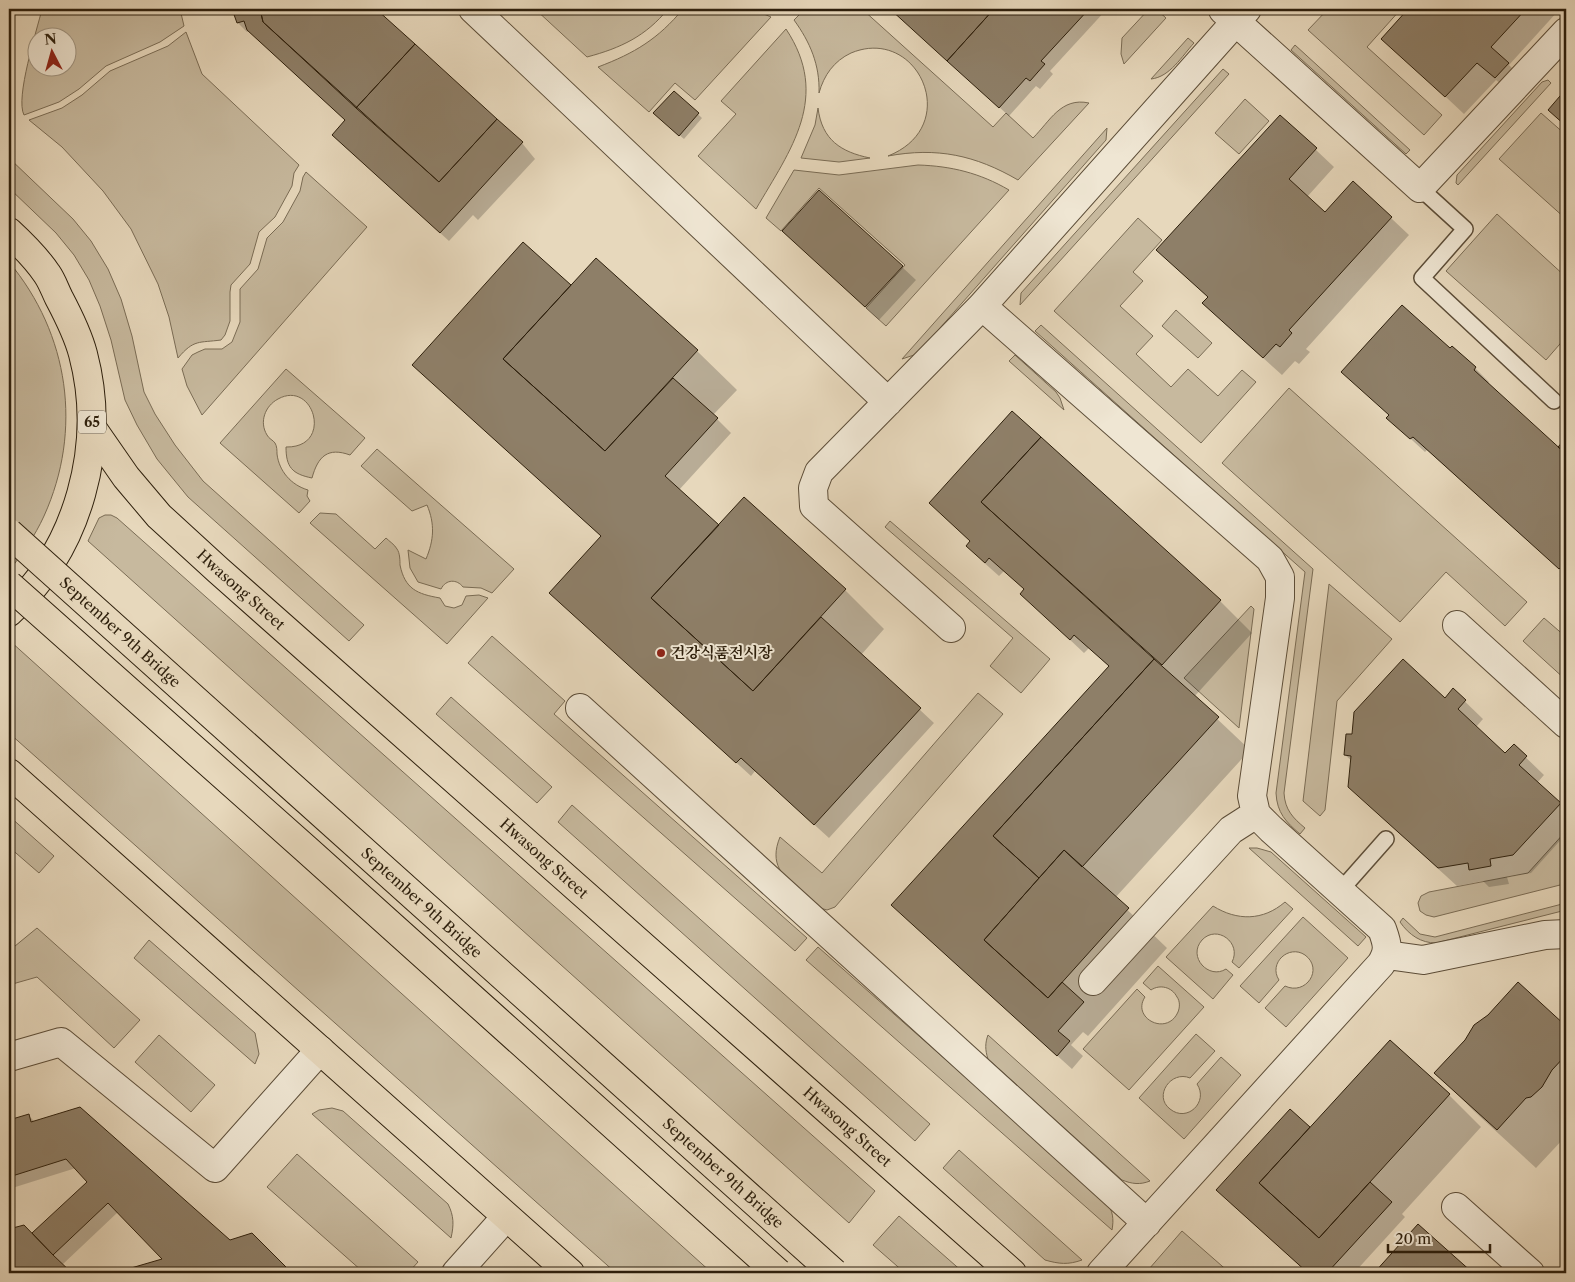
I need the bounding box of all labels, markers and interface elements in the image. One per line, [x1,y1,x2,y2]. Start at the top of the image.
north arrow [28,28,78,78]
text: N [44,29,58,49]
road number: 65 [78,411,106,434]
street label: Hwasong Street [193,545,290,634]
street label: September 9th Bridge [56,573,185,691]
place label: 건강식품전시장 [671,643,773,662]
marker: 건강식품전시장 [655,647,667,659]
street label: Hwasong Street [496,814,593,903]
street label: September 9th Bridge [357,843,486,962]
street label: Hwasong Street [799,1082,896,1171]
street label: September 9th Bridge [659,1114,788,1232]
scale bar [1388,1222,1490,1254]
text: 20 m [1395,1229,1431,1248]

